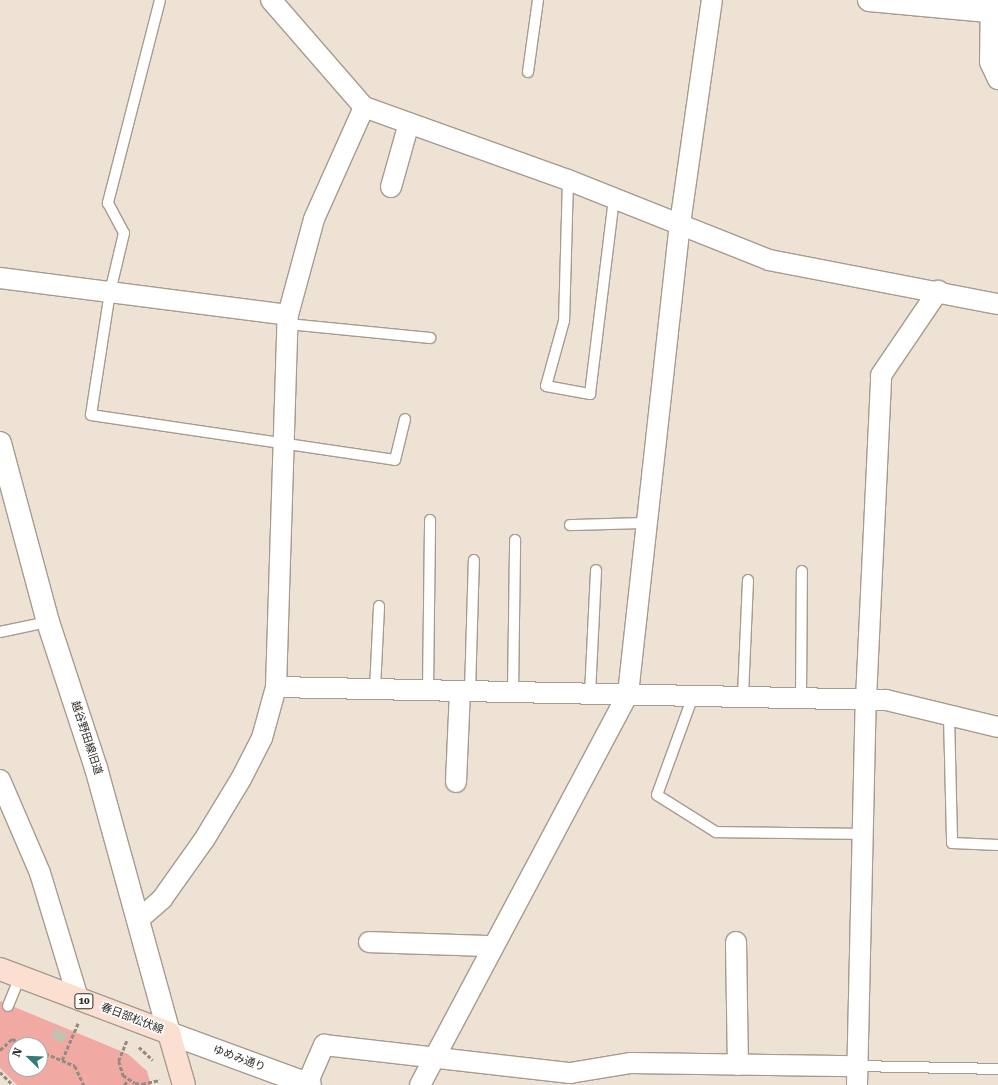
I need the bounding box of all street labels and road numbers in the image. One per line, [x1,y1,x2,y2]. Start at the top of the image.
street label: 越谷野田線旧道 [68,699,104,777]
road number: 10 [74,993,94,1009]
street label: 春日部松伏線 [99,1001,165,1037]
street label: ゆめみ通り [211,1043,267,1075]

